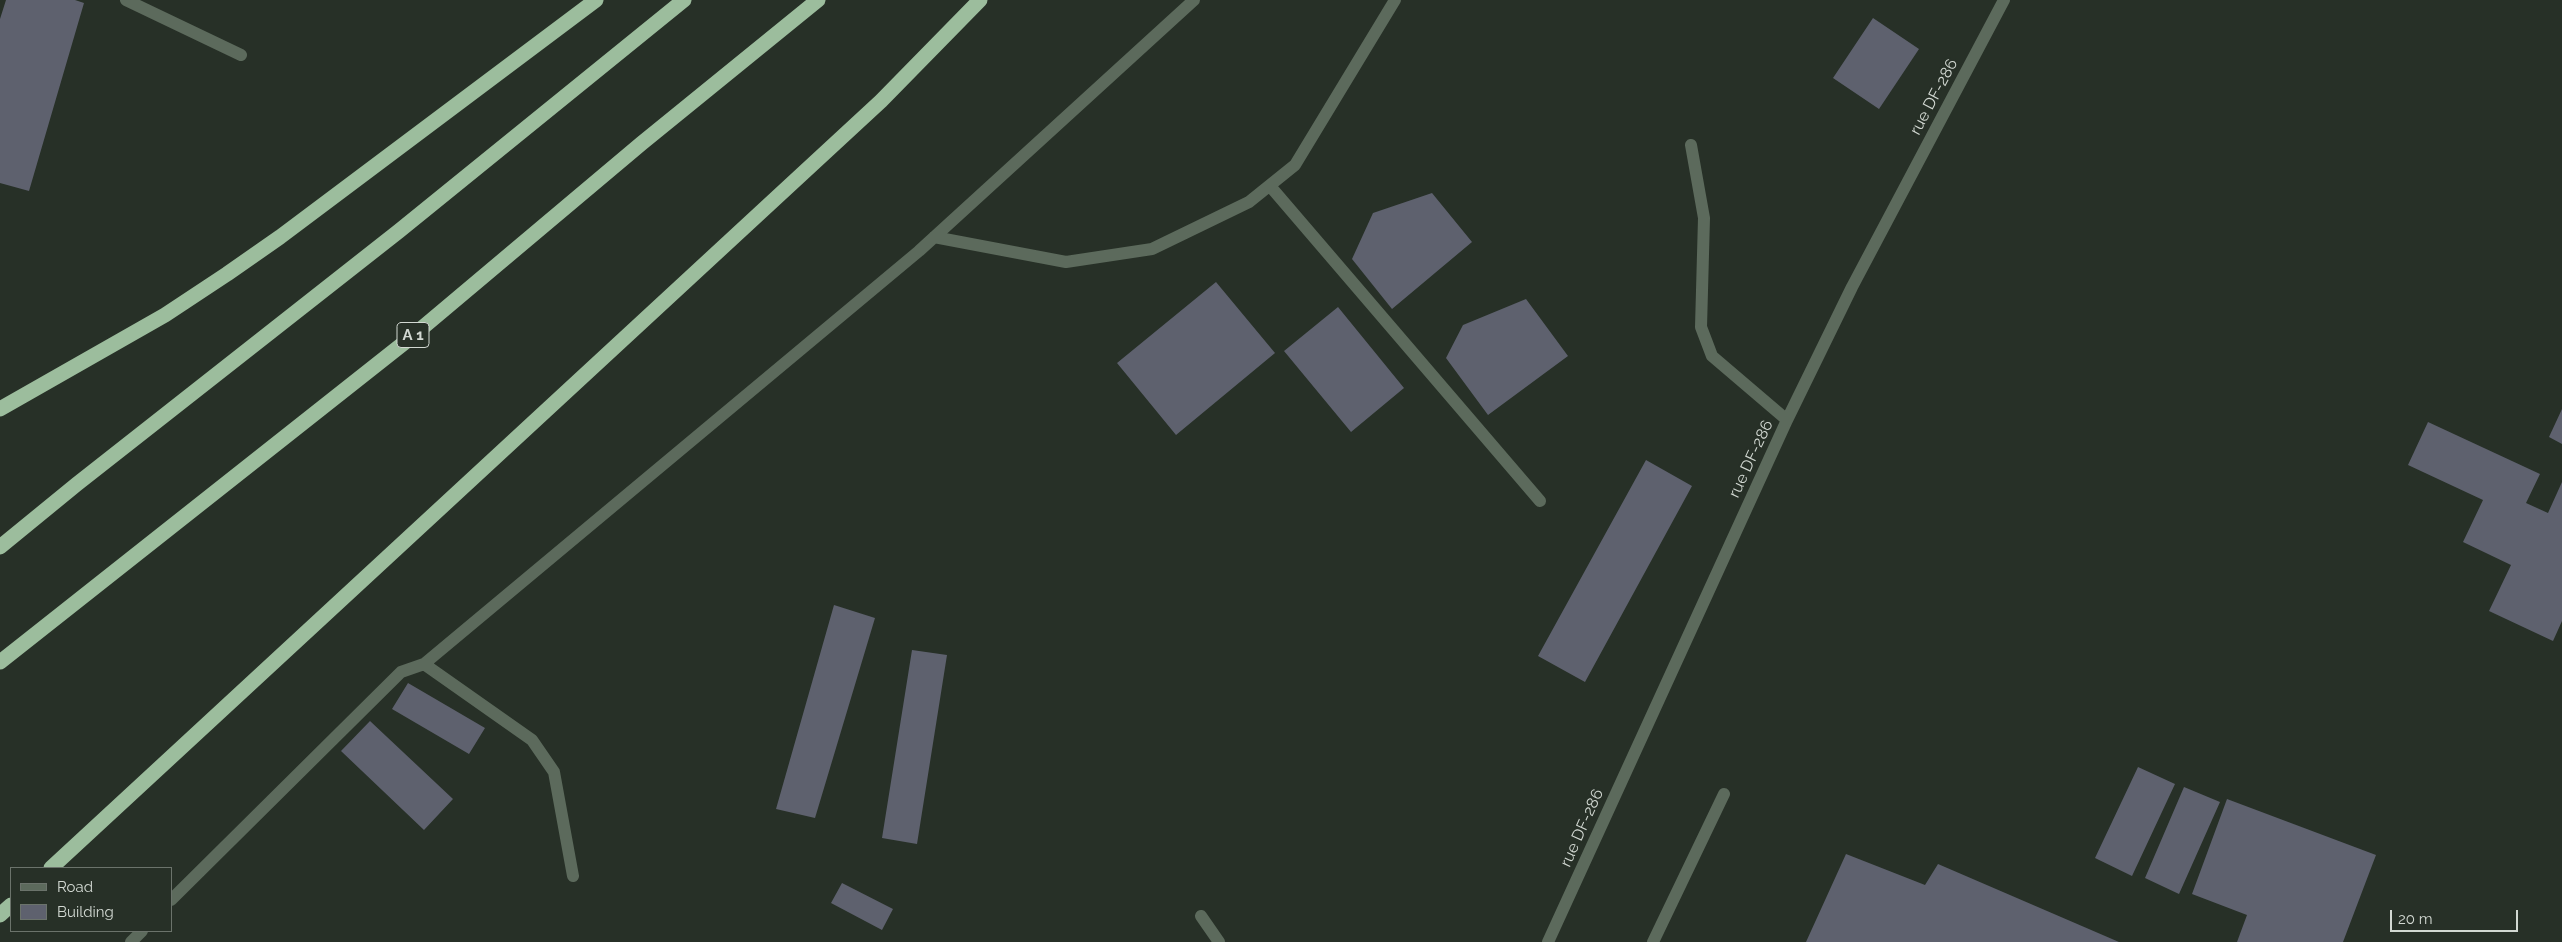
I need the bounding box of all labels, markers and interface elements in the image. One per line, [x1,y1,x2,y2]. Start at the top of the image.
street label: rue DF-286 [1906,56,1962,138]
road number: A 1 [397,322,429,348]
street label: rue DF-286 [1725,417,1777,501]
street label: rue DF-286 [1556,786,1608,870]
legend [10,867,172,932]
text: Road [57,878,93,896]
scale bar [2392,900,2520,932]
text: Building [57,903,114,921]
text: 20 m [2398,910,2433,928]

